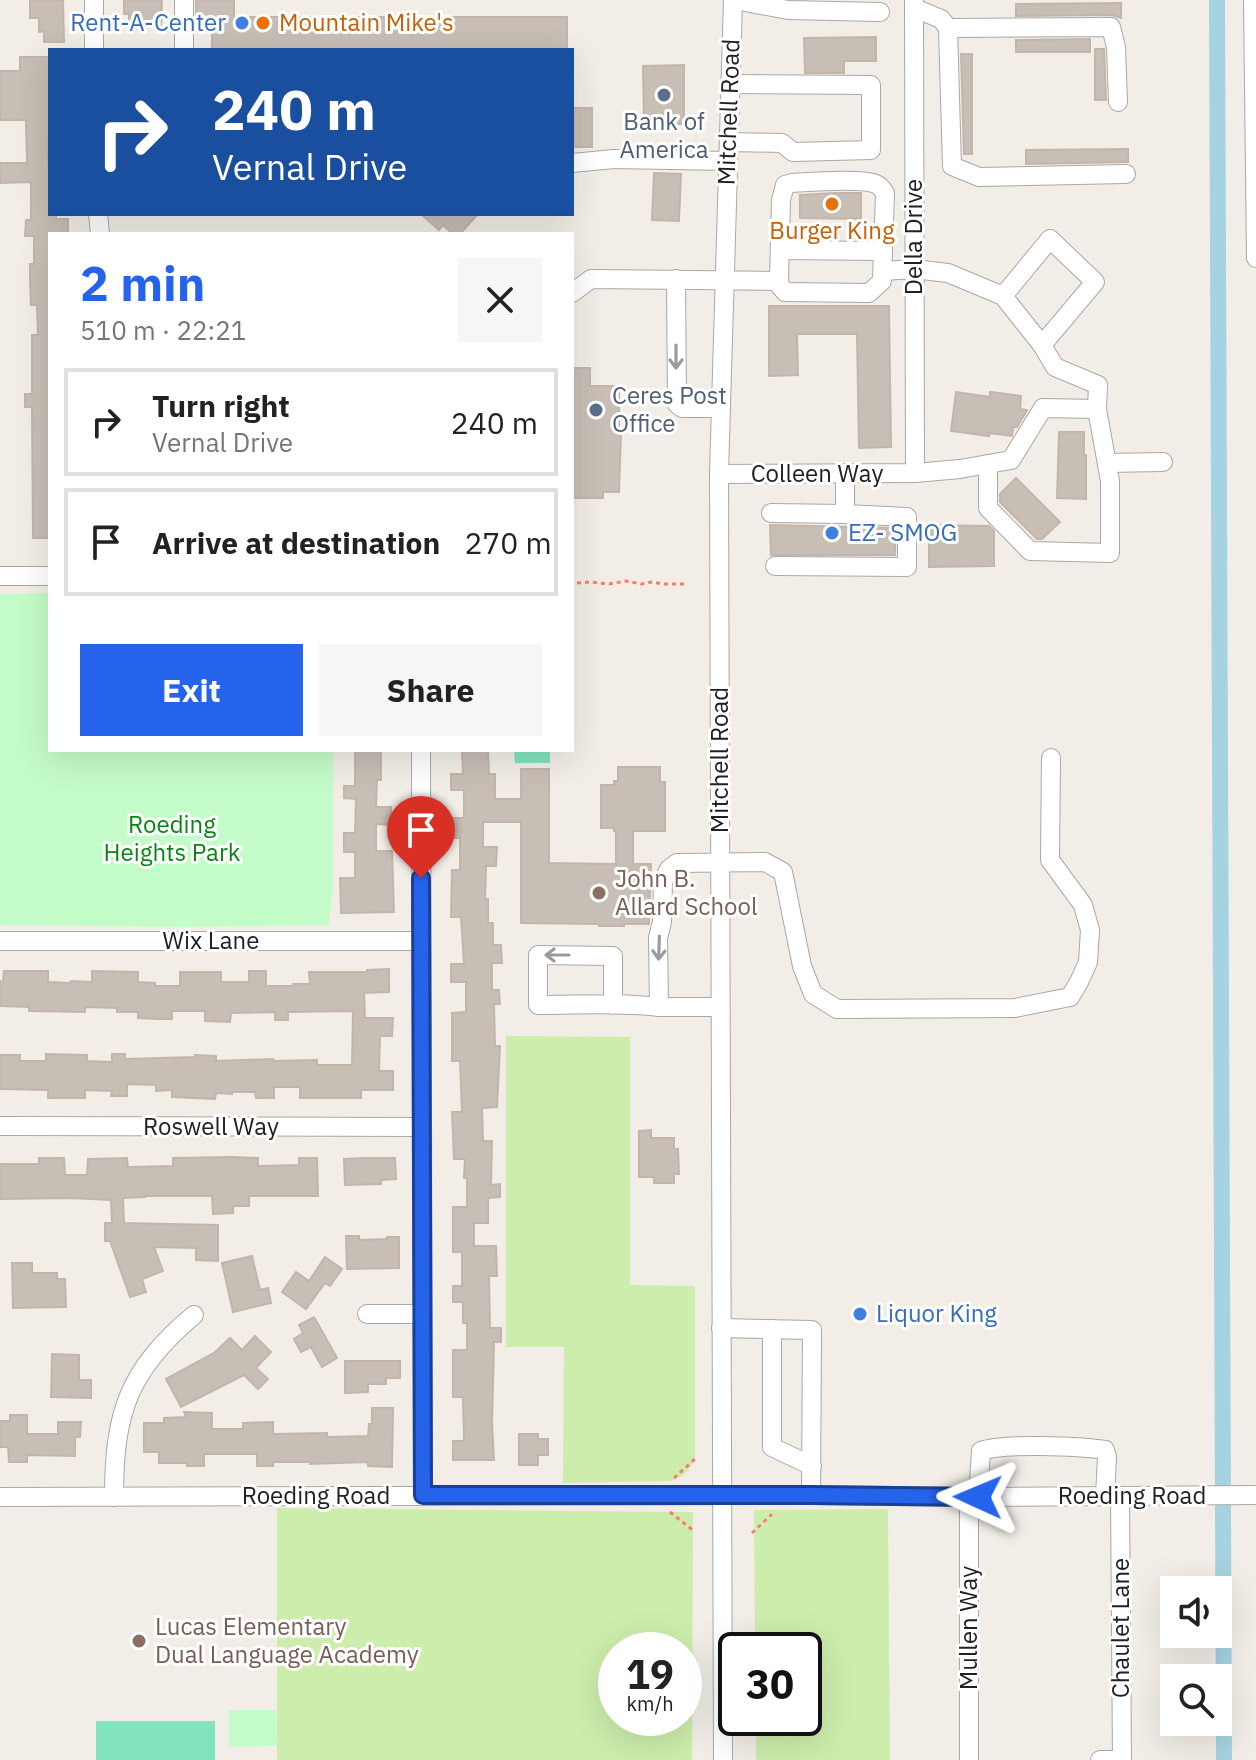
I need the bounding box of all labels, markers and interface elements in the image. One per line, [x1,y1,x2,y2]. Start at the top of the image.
place label: Rent-A-Center [70,6,226,38]
place label: Mountain Mike's [279,6,454,38]
marker: Rent-A-Center [233,14,251,32]
marker: Mountain Mike's [254,14,272,32]
street label: Mitchell Road [709,38,747,186]
text: 240 m [212,73,376,145]
icon: right [80,80,184,184]
marker: Bank of America [655,86,673,104]
place label: Bank of America [619,105,709,165]
text: Vernal Drive [212,143,407,190]
street label: Della Drive [897,179,929,295]
marker: Burger King [823,195,841,213]
place label: Burger King [769,214,895,246]
text: 2 min [80,252,205,314]
button: close [458,258,542,342]
text: 510 m · 22:21 [80,313,246,347]
one-way arrow [668,343,684,370]
place label: Ceres Post Office [612,379,727,439]
text: Turn right [152,386,290,425]
icon: right [84,400,128,444]
marker: Ceres Post Office [587,401,605,419]
text: 240 m [451,403,538,442]
text: Vernal Drive [152,425,293,459]
street label: Colleen Way [751,457,883,489]
place label: EZ- SMOG [848,516,957,548]
icon: arrive [84,520,128,564]
text: Arrive at destination [152,523,440,562]
text: 270 m [464,523,552,562]
marker: EZ- SMOG [823,524,841,542]
button: Exit [80,644,303,736]
button: Share [319,644,542,736]
street label: Mitchell Road [703,687,735,833]
pin [387,796,455,878]
park label: Roeding Heights Park [104,808,241,868]
icon: arrive [399,808,443,852]
place label: John B. Allard School [615,862,757,922]
marker: John B. Allard School [590,884,608,902]
street label: Wix Lane [163,924,259,956]
one-way arrow [651,934,666,961]
one-way arrow [544,947,571,963]
street label: Roswell Way [143,1110,279,1142]
place label: Liquor King [876,1297,997,1329]
marker: Liquor King [851,1305,869,1323]
position arrow [936,1455,1020,1539]
street label: Roeding Road [242,1479,390,1511]
street label: Roeding Road [1058,1479,1206,1511]
street label: Chaulet Lane [1104,1558,1136,1698]
street label: Mullen Way [952,1566,984,1690]
map controls [1160,1576,1232,1736]
button: sound [1160,1576,1232,1648]
place label: Lucas Elementary Dual Language Academy [155,1610,419,1670]
marker: Lucas Elementary Dual Language Academy [130,1632,148,1650]
speed limit sign: 30 [718,1632,822,1736]
text: 19 [626,1648,674,1700]
button: search [1160,1664,1232,1736]
text: km/h [626,1690,674,1717]

